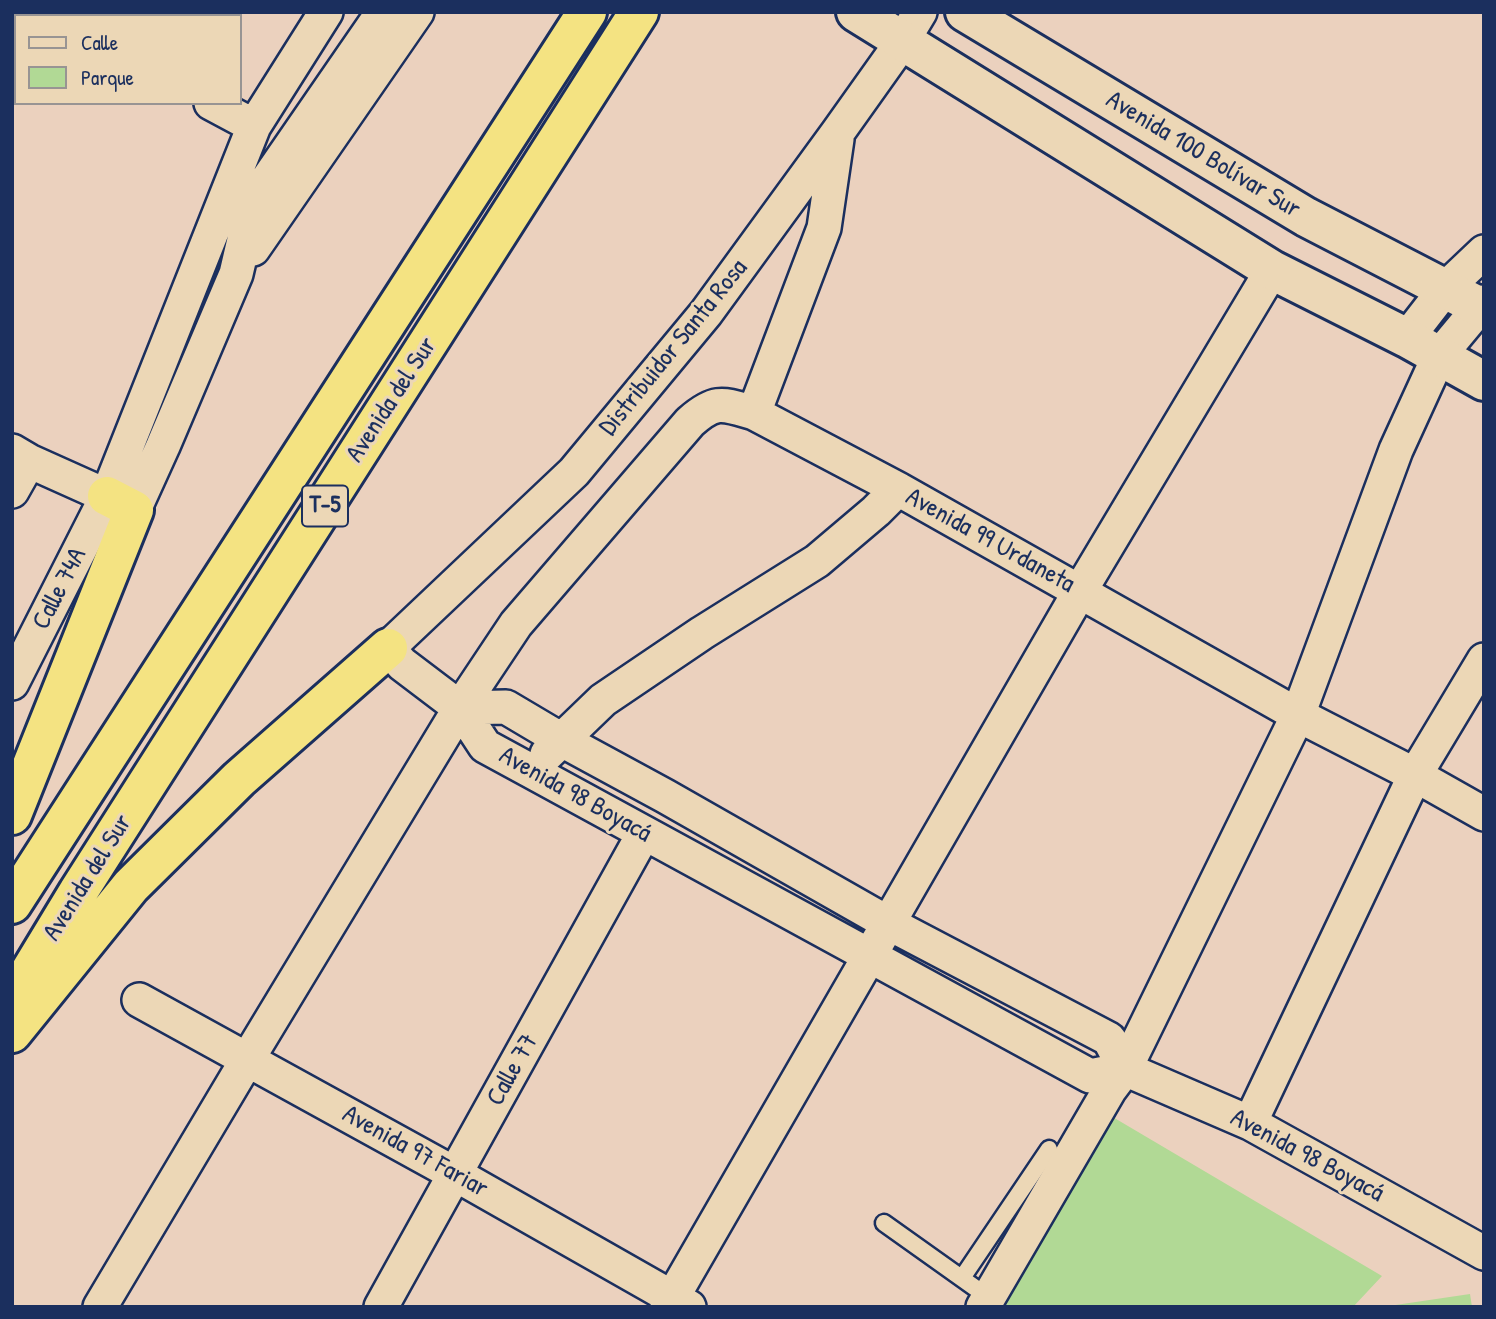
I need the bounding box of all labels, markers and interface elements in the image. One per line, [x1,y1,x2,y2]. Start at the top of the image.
legend [14,14,242,105]
text: Calle [81,28,118,57]
text: Parque [81,63,134,92]
street label: Avenida 100 Bolívar Sur [1100,85,1306,225]
street label: Distribuidor Santa Rosa [593,253,755,443]
street label: Avenida del Sur [340,332,444,468]
street label: Avenida 99 Urdaneta [900,482,1080,600]
road number: T-5 [302,486,348,526]
street label: Calle 74A [26,543,94,635]
street label: Avenida 98 Boyacá [493,740,657,850]
street label: Avenida del Sur [37,809,139,947]
street label: Calle 77 [481,1028,545,1112]
street label: Avenida 97 Fariar [337,1099,493,1205]
street label: Avenida 98 Boyacá [1225,1103,1389,1209]

